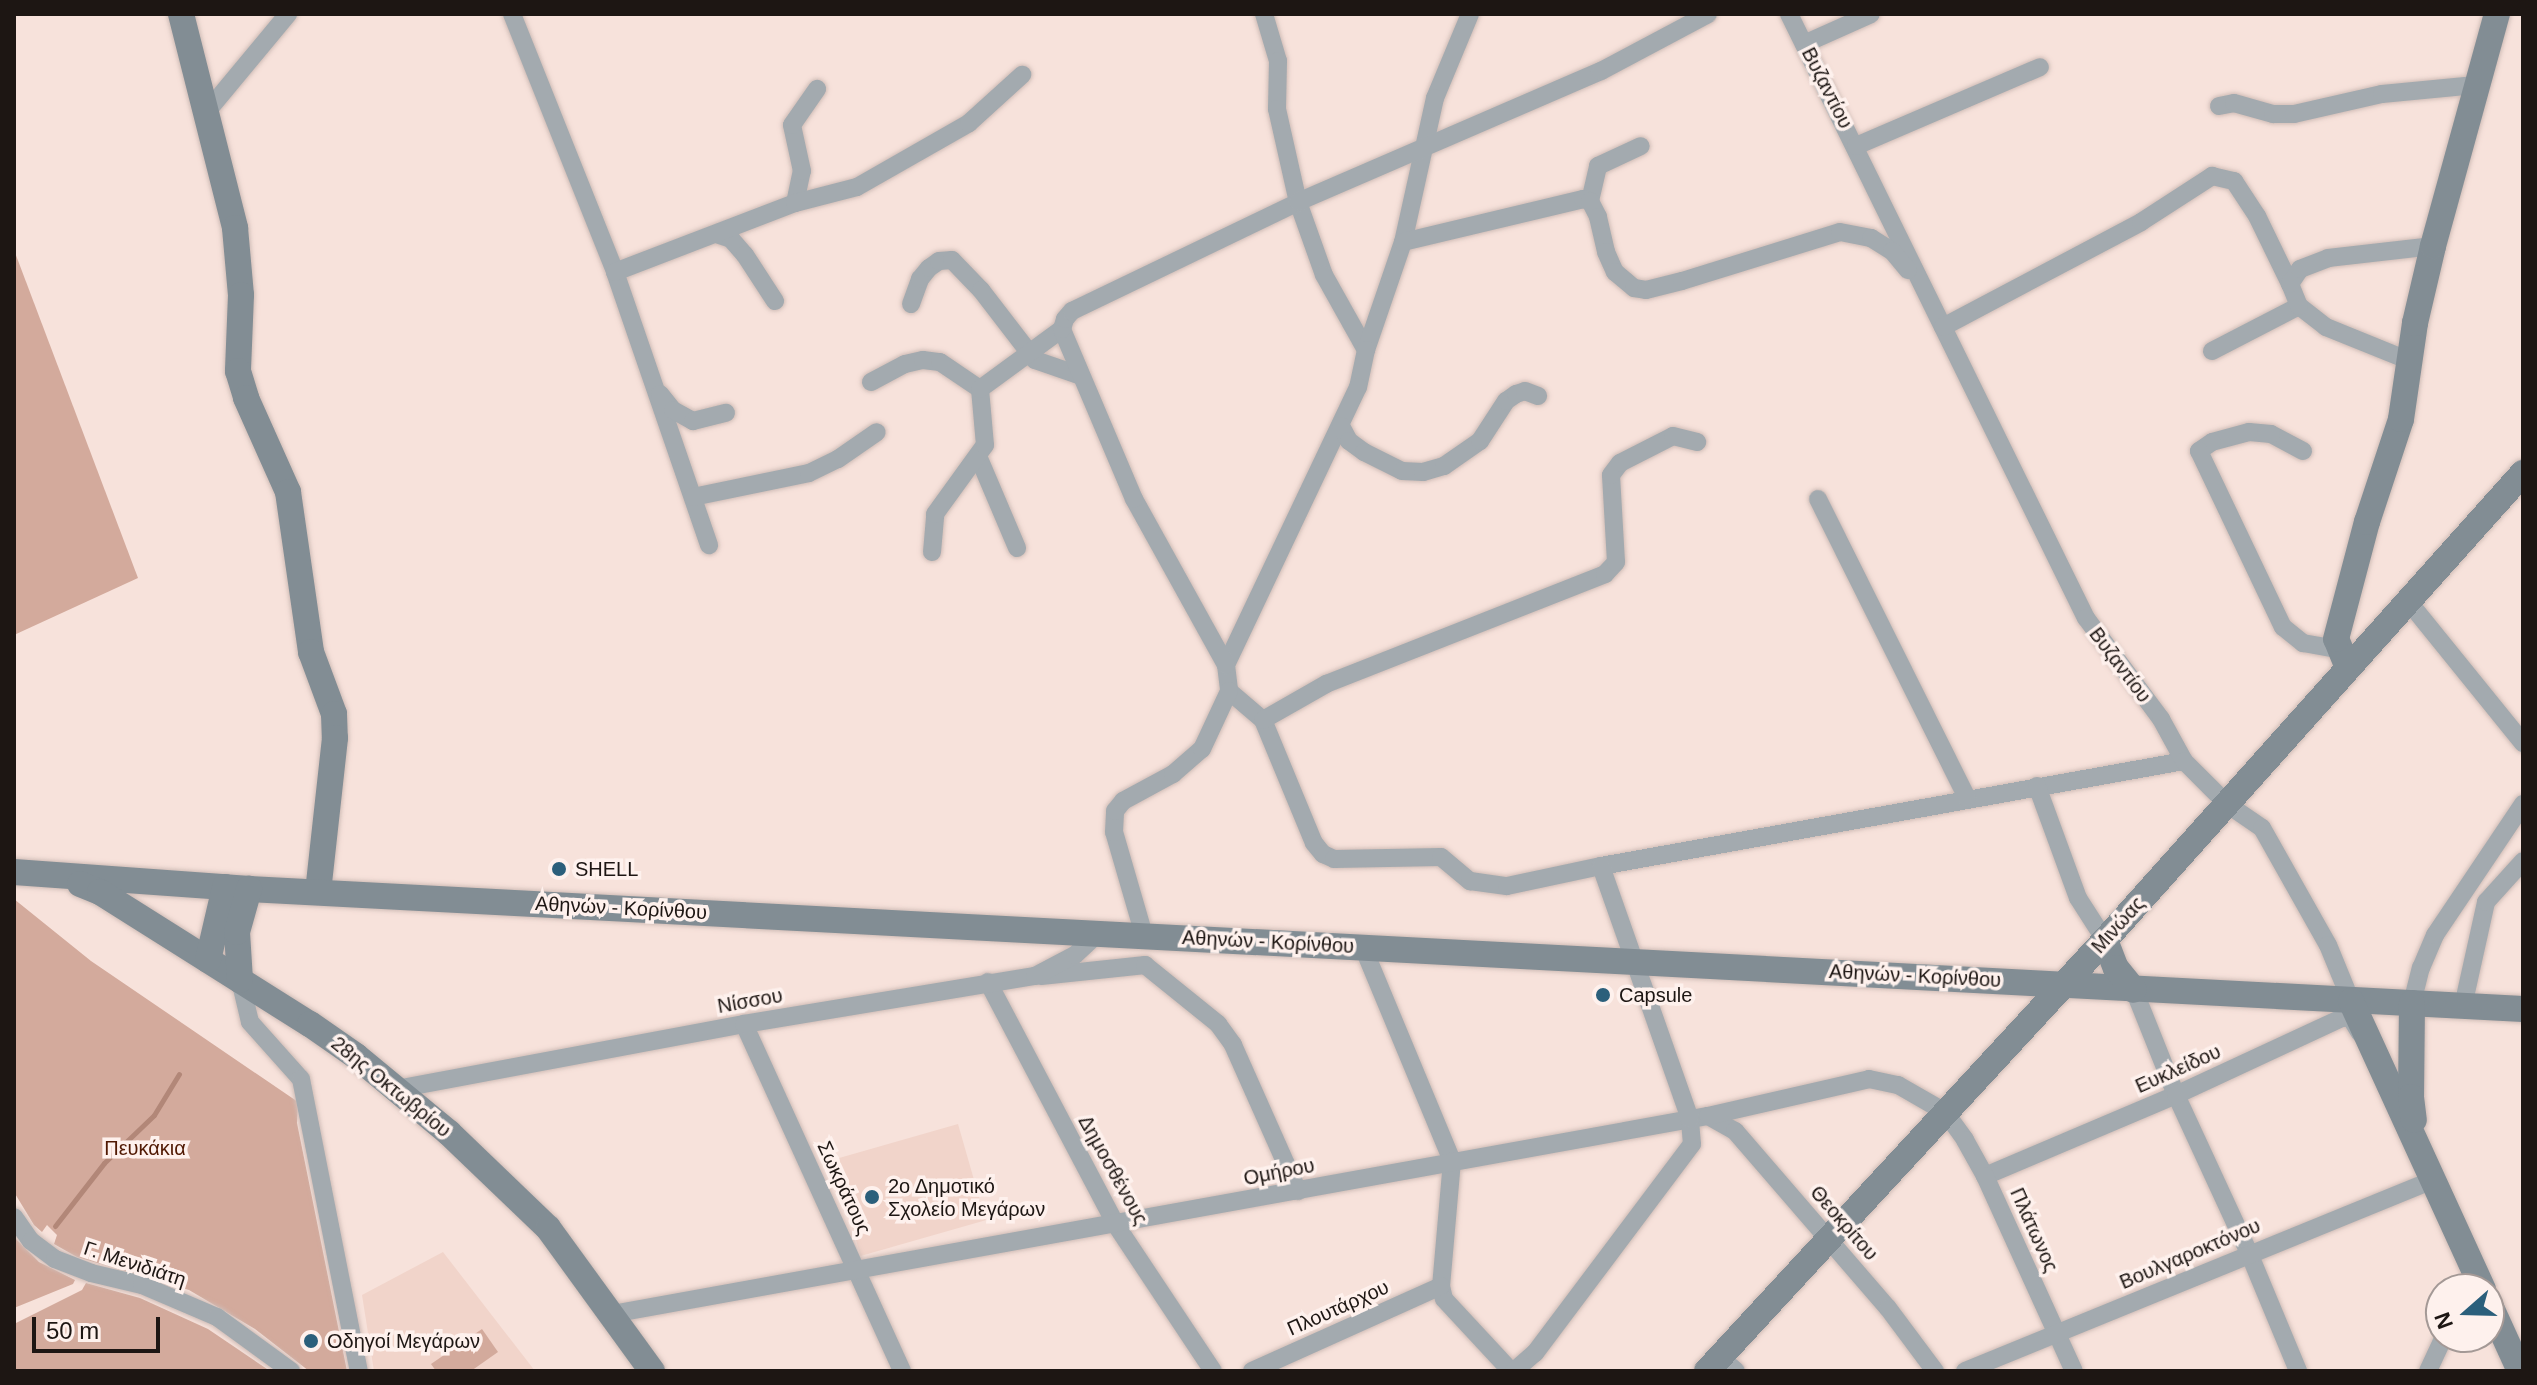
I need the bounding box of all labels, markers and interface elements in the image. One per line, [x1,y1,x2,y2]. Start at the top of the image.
street label: Βυζαντίου [1796,43,1858,133]
street label: Βυζαντίου [2084,623,2156,707]
place label: SHELL [575,857,638,881]
marker: SHELL [550,860,568,878]
street label: Αθηνών - Κορίνθου [534,892,708,924]
street label: Μινώας [2086,892,2150,958]
street label: Αθηνών - Κορίνθου [1181,926,1355,958]
street label: Αθηνών - Κορίνθου [1828,960,2002,992]
street label: Νίσσου [716,983,784,1019]
place label: Capsule [1619,983,1692,1007]
marker: Capsule [1594,986,1612,1004]
street label: 28ης Οκτωβρίου [326,1032,456,1142]
street label: Ευκλείδου [2132,1040,2224,1098]
street label: Δημοσθένους [1073,1111,1153,1229]
park label: Πευκάκια [104,1136,186,1160]
street label: Σωκράτους [812,1138,876,1238]
street label: Ομήρου [1242,1153,1316,1191]
place label: 2ο Δημοτικό Σχολείο Μεγάρων [888,1174,1045,1221]
street label: Θεοκρίτου [1805,1181,1883,1265]
street label: Πλάτωνος [2005,1184,2063,1276]
marker: 2ο Δημοτικό Σχολείο Μεγάρων [863,1188,881,1206]
street label: Βουλγαροκτόνου [2116,1214,2264,1294]
street label: Γ. Μενιδιάτη [81,1236,189,1292]
north arrow [2425,1273,2505,1353]
street label: Πλουτάρχου [1283,1275,1393,1341]
scale bar [36,1301,164,1351]
text: N [2429,1309,2458,1332]
text: 50 m [46,1317,99,1344]
place label: Οδηγοί Μεγάρων [327,1329,480,1353]
marker: Οδηγοί Μεγάρων [302,1332,320,1350]

